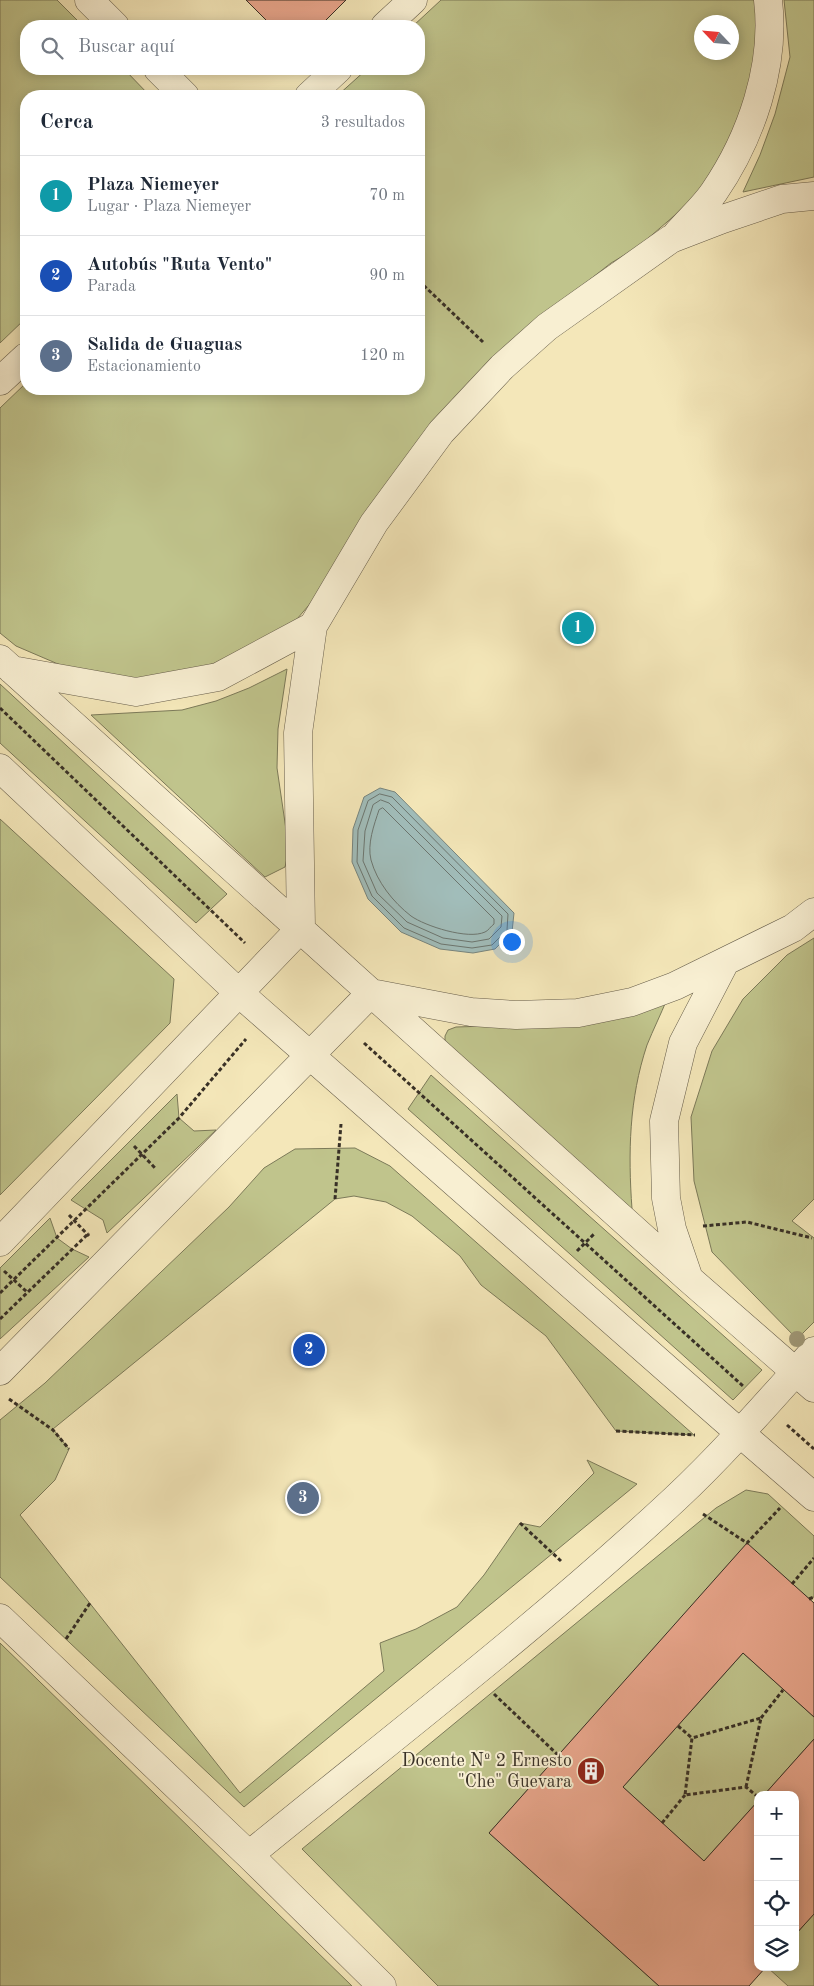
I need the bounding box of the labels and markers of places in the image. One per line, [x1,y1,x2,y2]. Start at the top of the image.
pin: 1 [562,609,594,647]
pin: 2 [293,1331,325,1369]
pin: 3 [287,1479,319,1517]
place label: Docente Nº 2 Ernesto "Che" Guevara [402,1752,572,1791]
building icon: Docente Nº 2 Ernesto "Che" Guevara [576,1756,606,1786]

